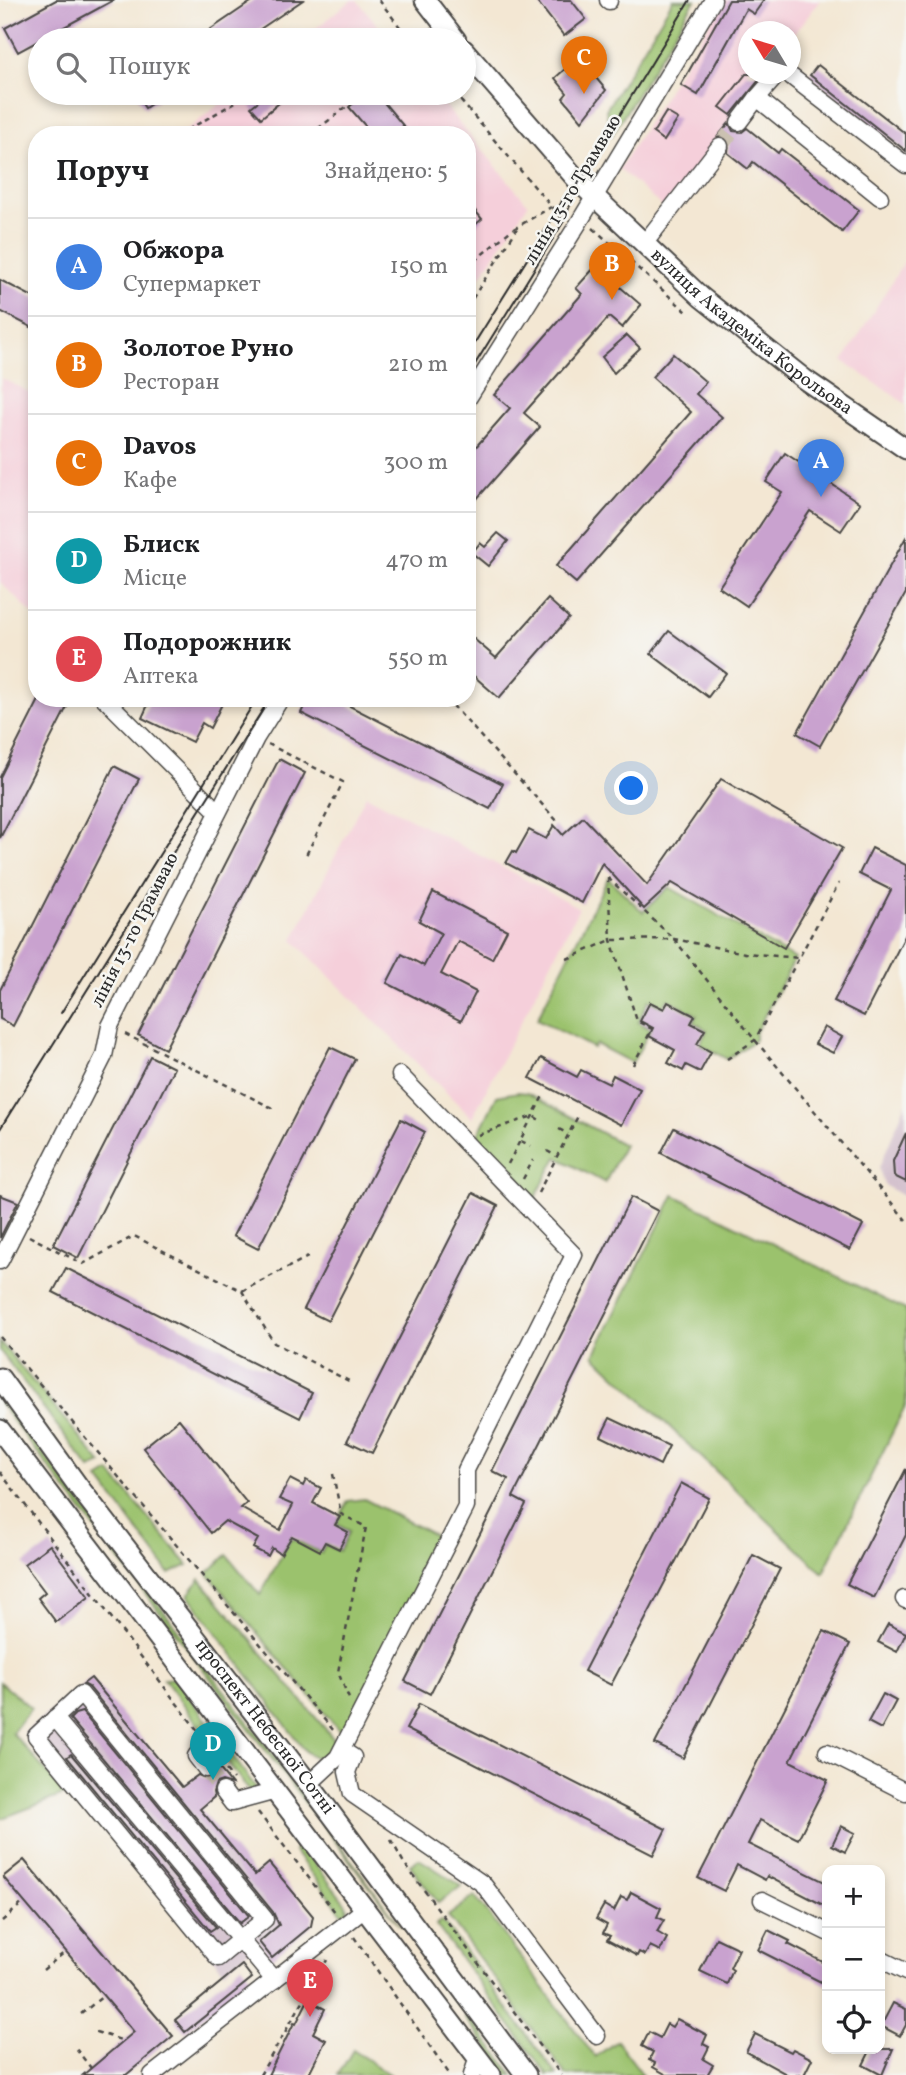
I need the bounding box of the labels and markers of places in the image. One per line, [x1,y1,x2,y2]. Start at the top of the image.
pin: C [561,36,607,94]
pin: B [589,242,635,300]
pin: A [798,439,844,497]
pin: D [190,1722,236,1780]
pin: E [287,1959,333,2017]

